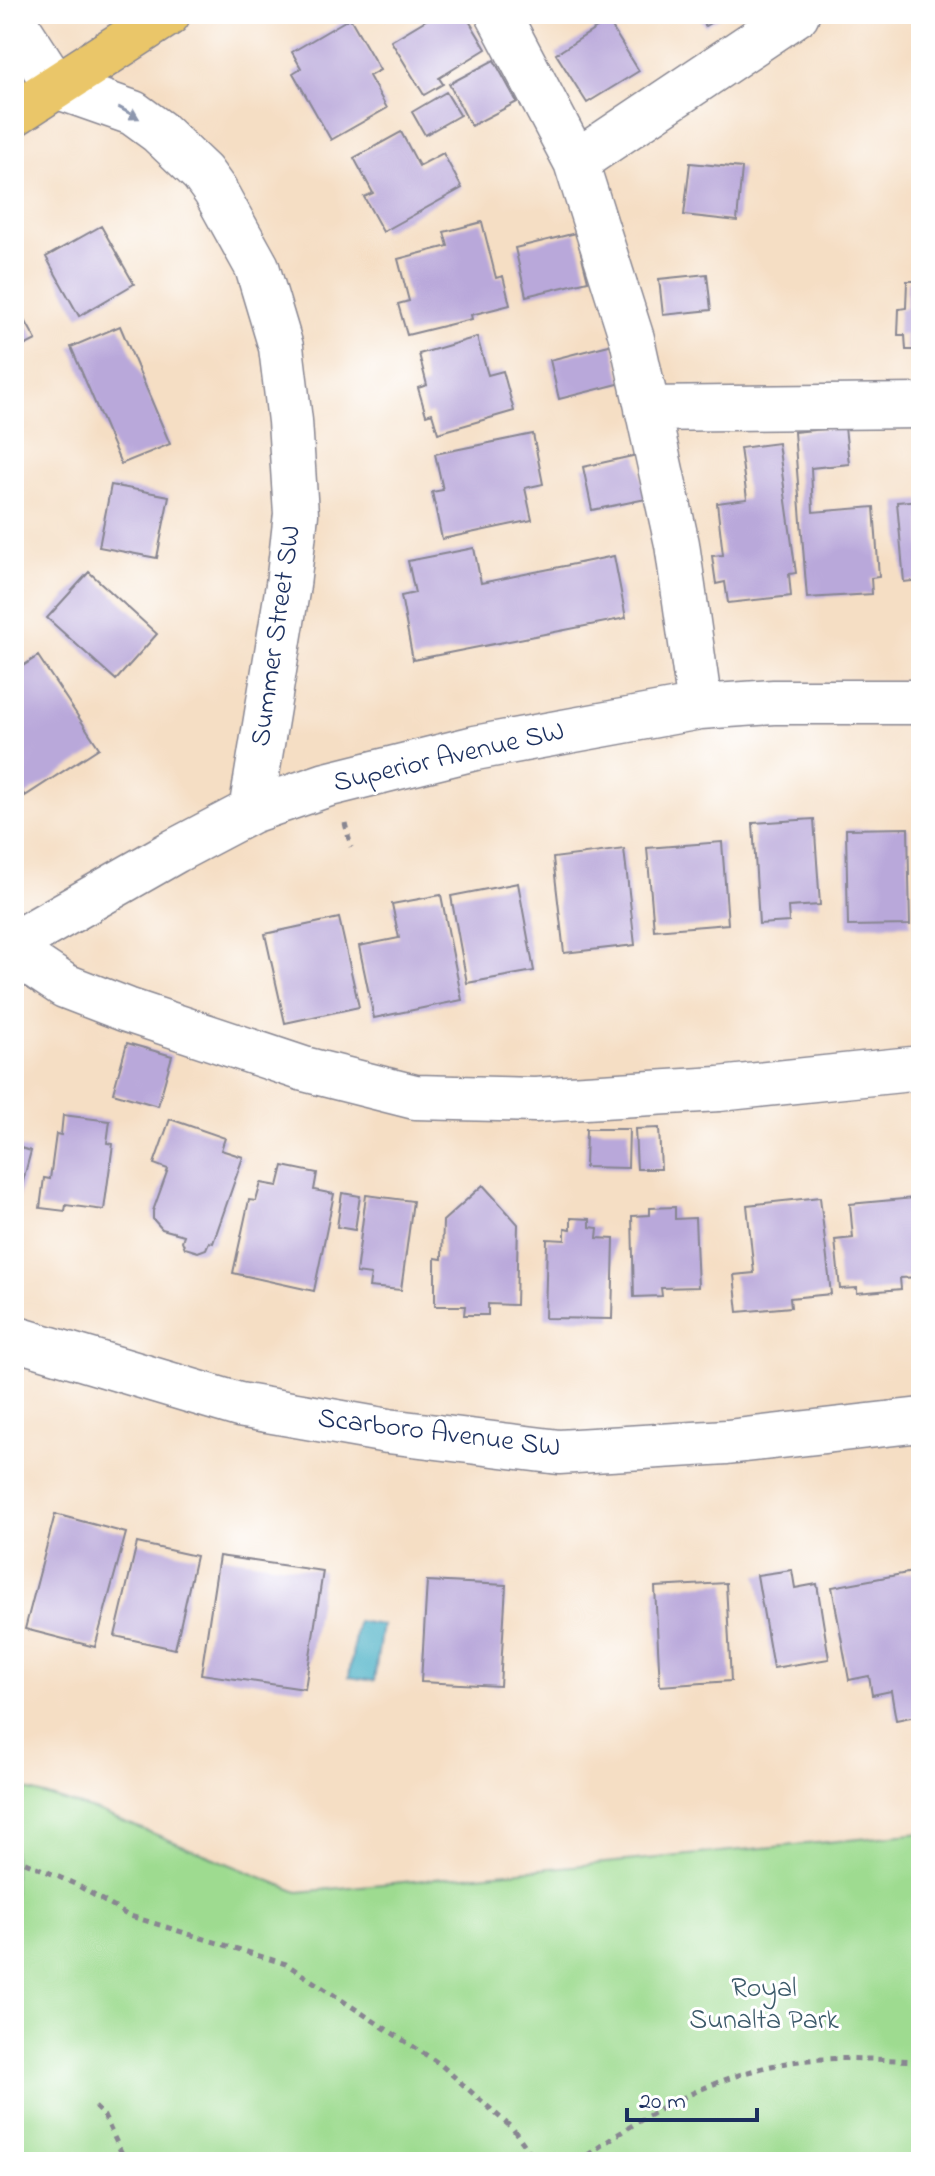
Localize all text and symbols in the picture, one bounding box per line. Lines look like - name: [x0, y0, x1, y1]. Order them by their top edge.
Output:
- one-way arrow: [118, 106, 141, 119]
- street label: Summer Street SW: [241, 523, 313, 749]
- street label: Superior Avenue SW: [329, 711, 569, 805]
- street label: Scarboro Avenue SW: [315, 1399, 563, 1469]
- park label: Royal Sunalta Park: [689, 1969, 840, 2042]
- scale bar: [627, 2072, 757, 2122]
- text: 20 m: [639, 2085, 686, 2120]

